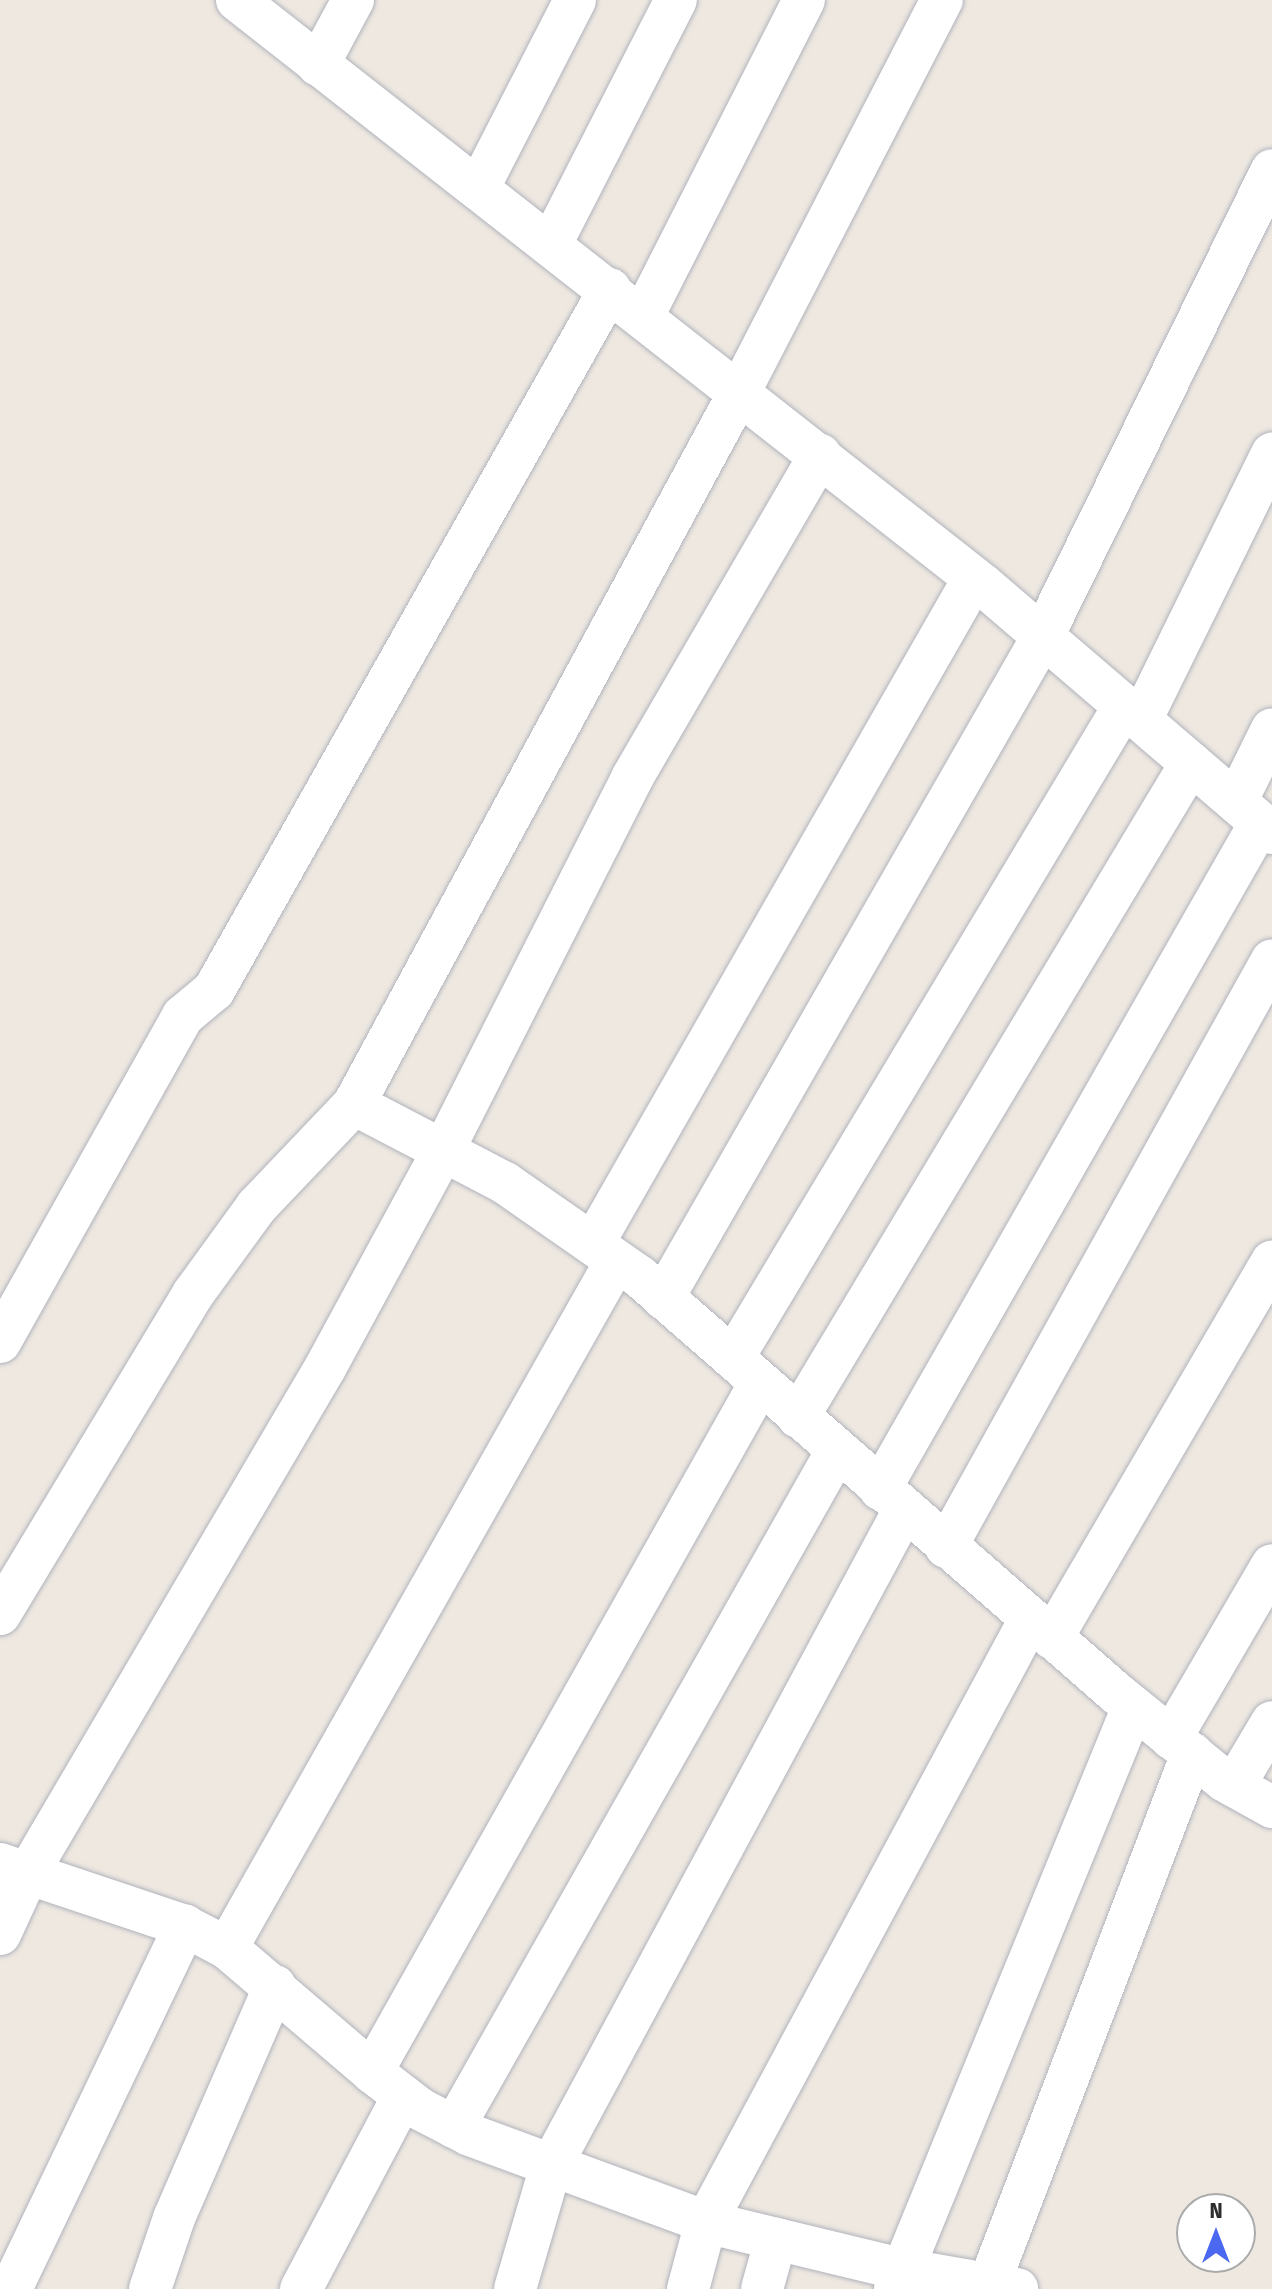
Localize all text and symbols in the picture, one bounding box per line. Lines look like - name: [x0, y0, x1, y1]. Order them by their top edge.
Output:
- north arrow: [1176, 2193, 1256, 2273]
- text: N: [1209, 2197, 1223, 2224]

